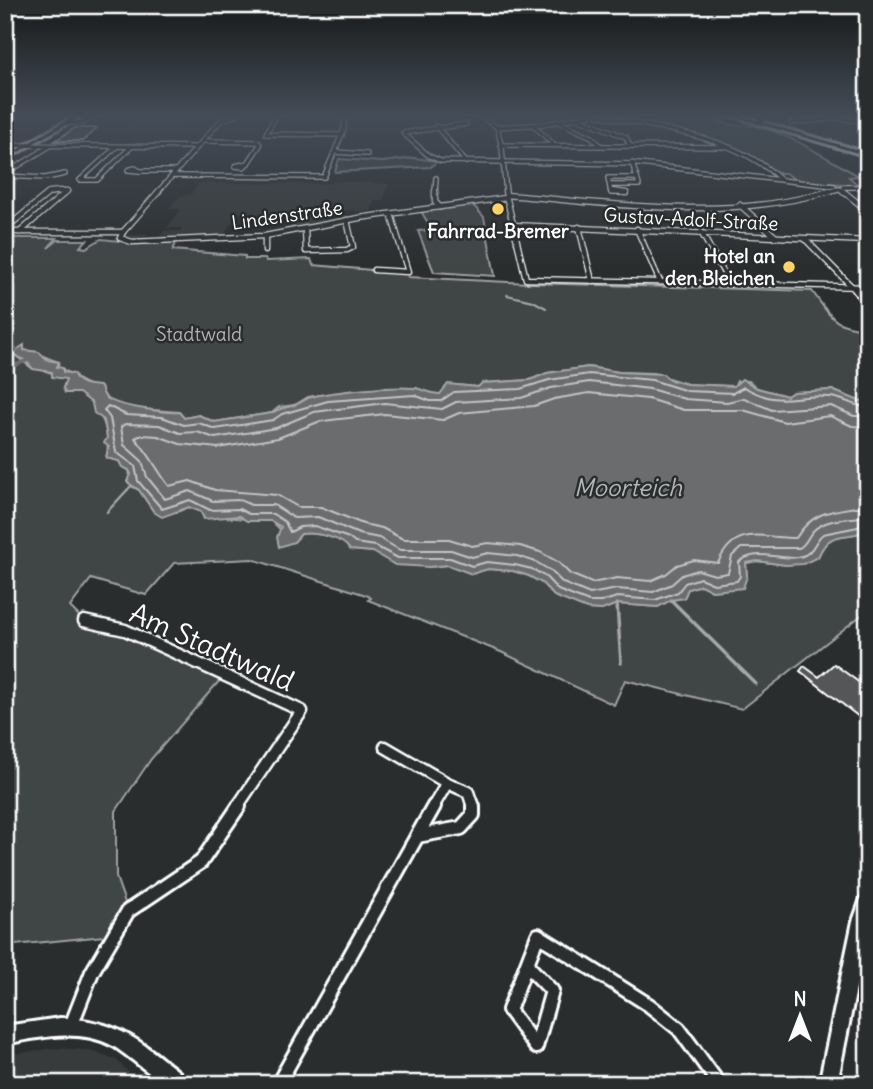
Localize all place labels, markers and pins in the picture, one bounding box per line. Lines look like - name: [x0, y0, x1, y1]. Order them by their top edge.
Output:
- marker: Fahrrad-Bremer: [490, 201, 506, 217]
- place label: Fahrrad-Bremer: [427, 219, 569, 243]
- place label: Hotel an den Bleichen: [665, 244, 775, 290]
- marker: Hotel an den Bleichen: [781, 259, 797, 275]

